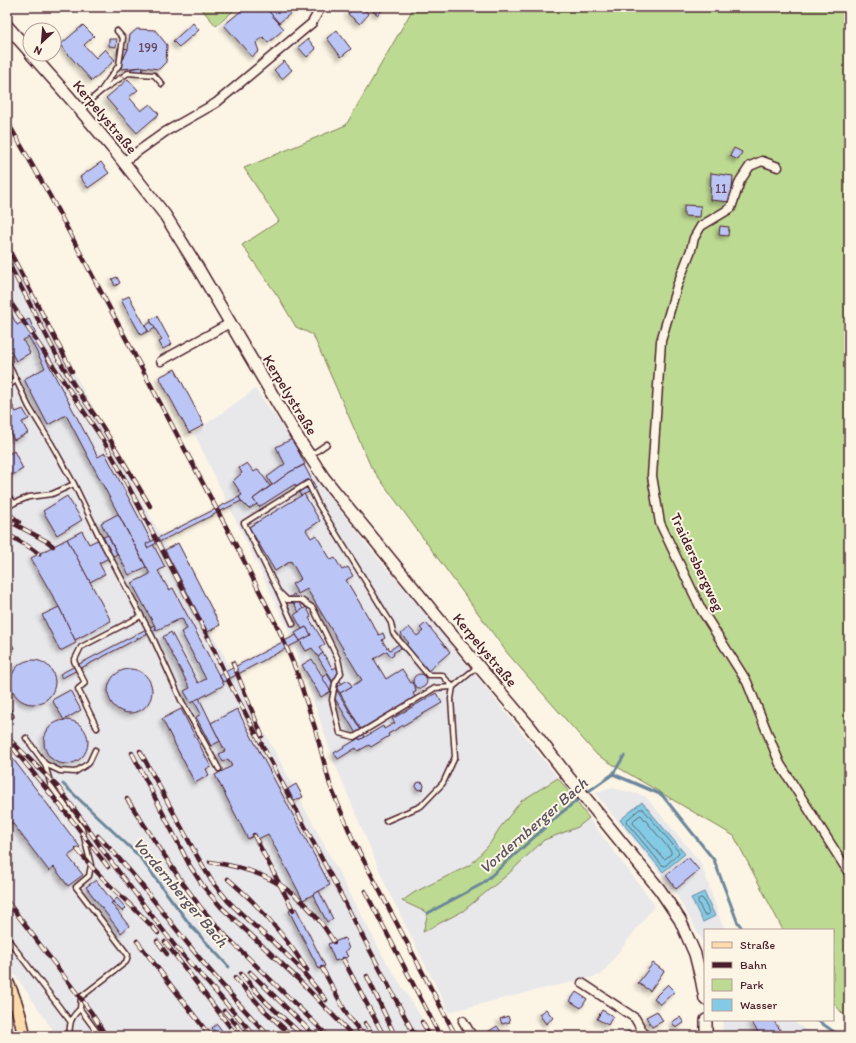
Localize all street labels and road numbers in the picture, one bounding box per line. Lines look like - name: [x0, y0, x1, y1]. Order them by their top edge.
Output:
- street label: Kerpelystraße: [69, 76, 141, 158]
- street label: Kerpelystraße: [259, 351, 321, 439]
- street label: Traidersbergweg: [666, 510, 728, 614]
- street label: Kerpelystraße: [449, 609, 521, 691]

